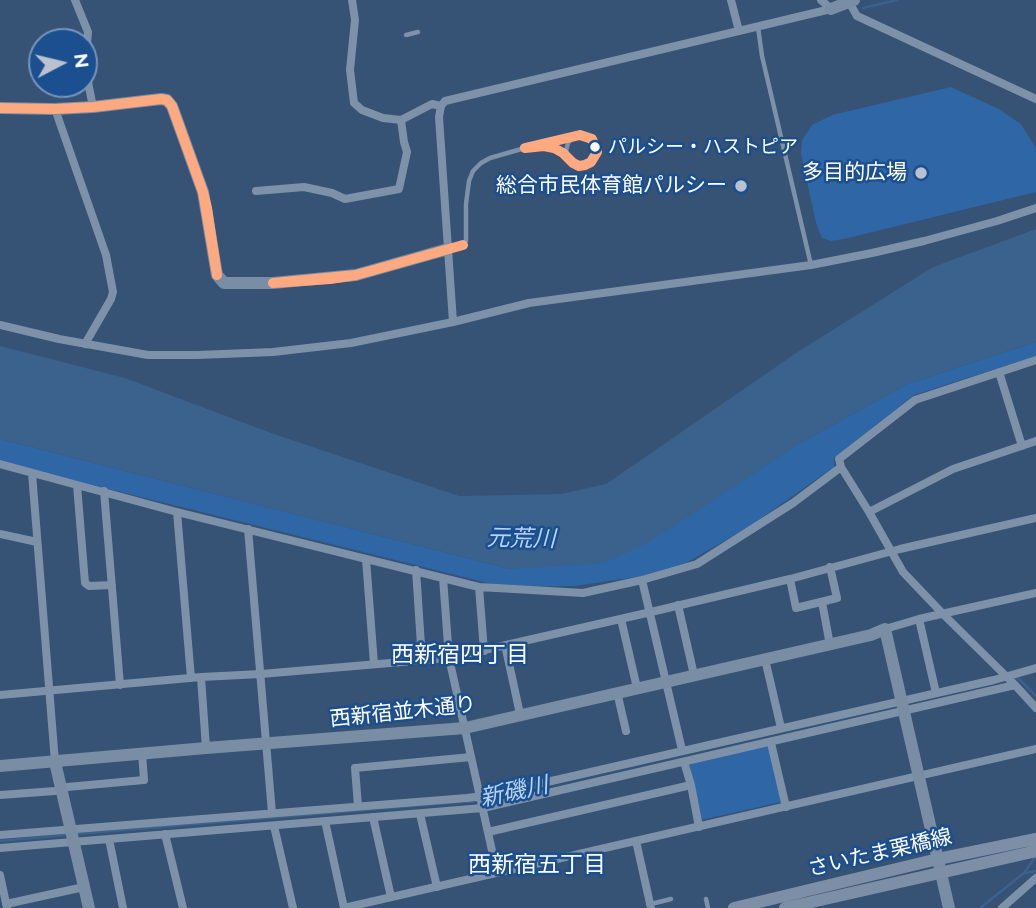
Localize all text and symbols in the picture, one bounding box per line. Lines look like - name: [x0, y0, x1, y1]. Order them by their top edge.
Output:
- north arrow: [28, 28, 98, 98]
- text: N: [70, 52, 94, 69]
- place label: パルシー・ハストピア: [608, 136, 798, 158]
- marker: パルシー・ハストピア: [588, 140, 602, 154]
- place label: 多目的広場: [802, 160, 907, 186]
- marker: 多目的広場: [913, 165, 929, 181]
- place label: 総合市民体育館パルシー: [496, 173, 727, 199]
- marker: 総合市民体育館パルシー: [733, 178, 749, 194]
- water label: 元荒川: [486, 525, 556, 553]
- district label: 西新宿四丁目: [391, 641, 529, 669]
- street label: 西新宿並木通り: [329, 692, 477, 732]
- water label: 新磯川: [477, 771, 551, 813]
- street label: さいたま栗橋線: [806, 824, 954, 882]
- district label: 西新宿五丁目: [468, 851, 606, 879]

